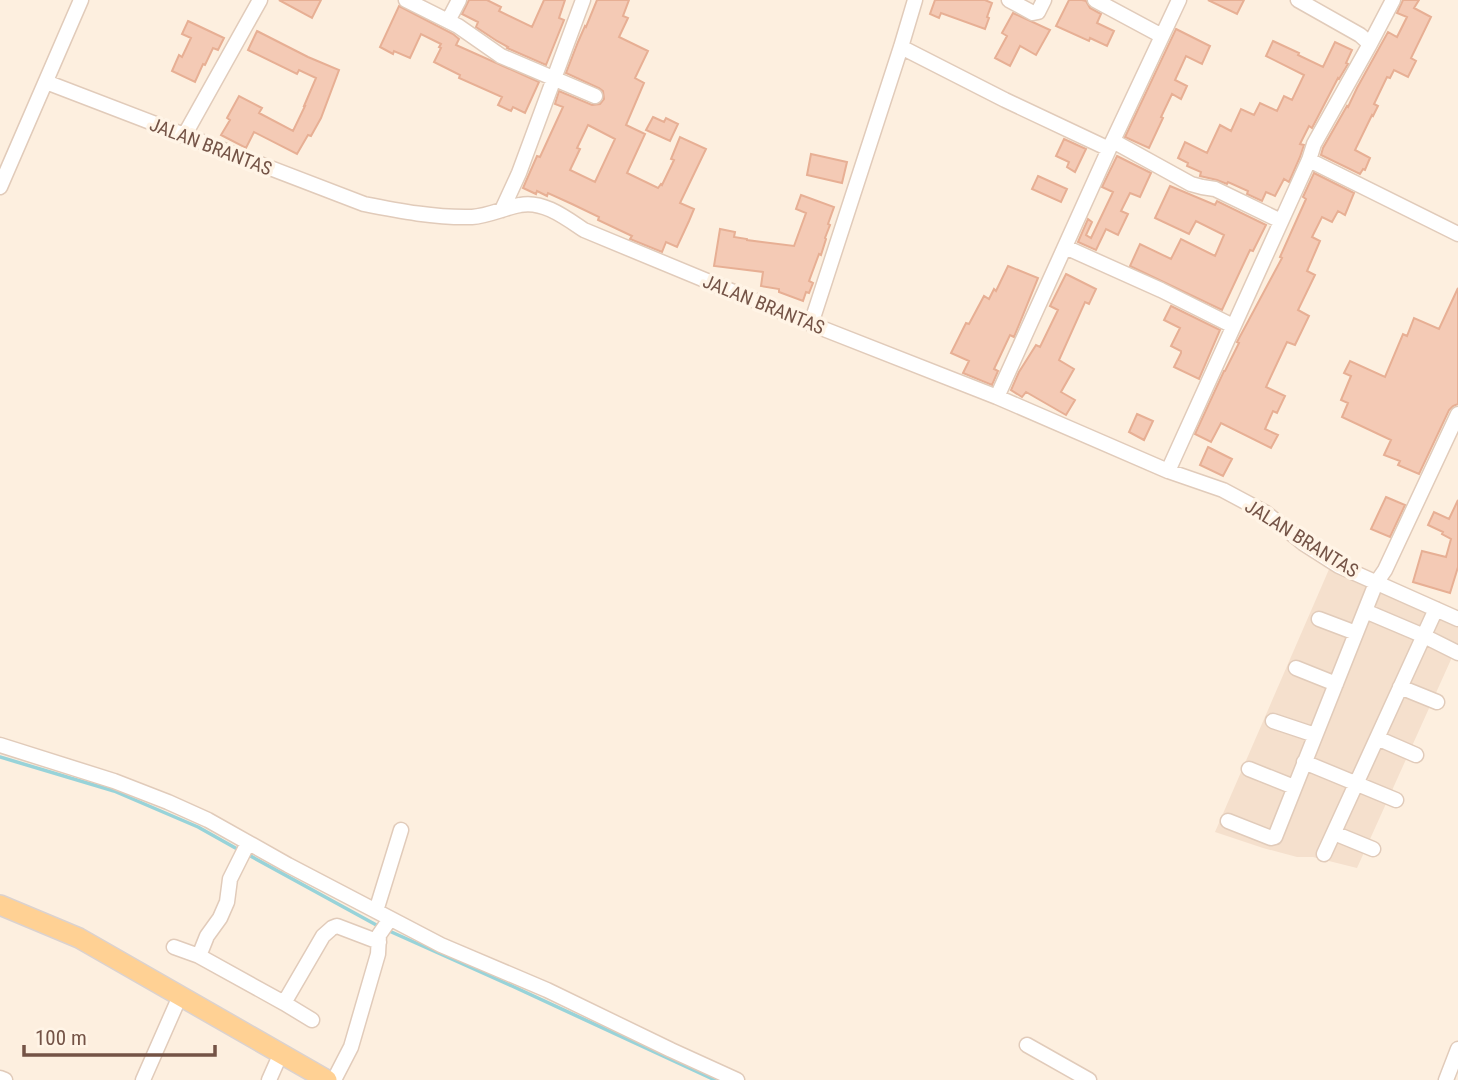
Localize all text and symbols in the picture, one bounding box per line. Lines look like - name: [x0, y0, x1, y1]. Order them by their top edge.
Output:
- street label: JALAN BRANTAS: [146, 113, 275, 180]
- street label: JALAN BRANTAS: [700, 270, 828, 339]
- street label: JALAN BRANTAS: [1241, 494, 1363, 582]
- scale bar: [24, 1014, 215, 1058]
- text: 100 m: [35, 1026, 87, 1050]

